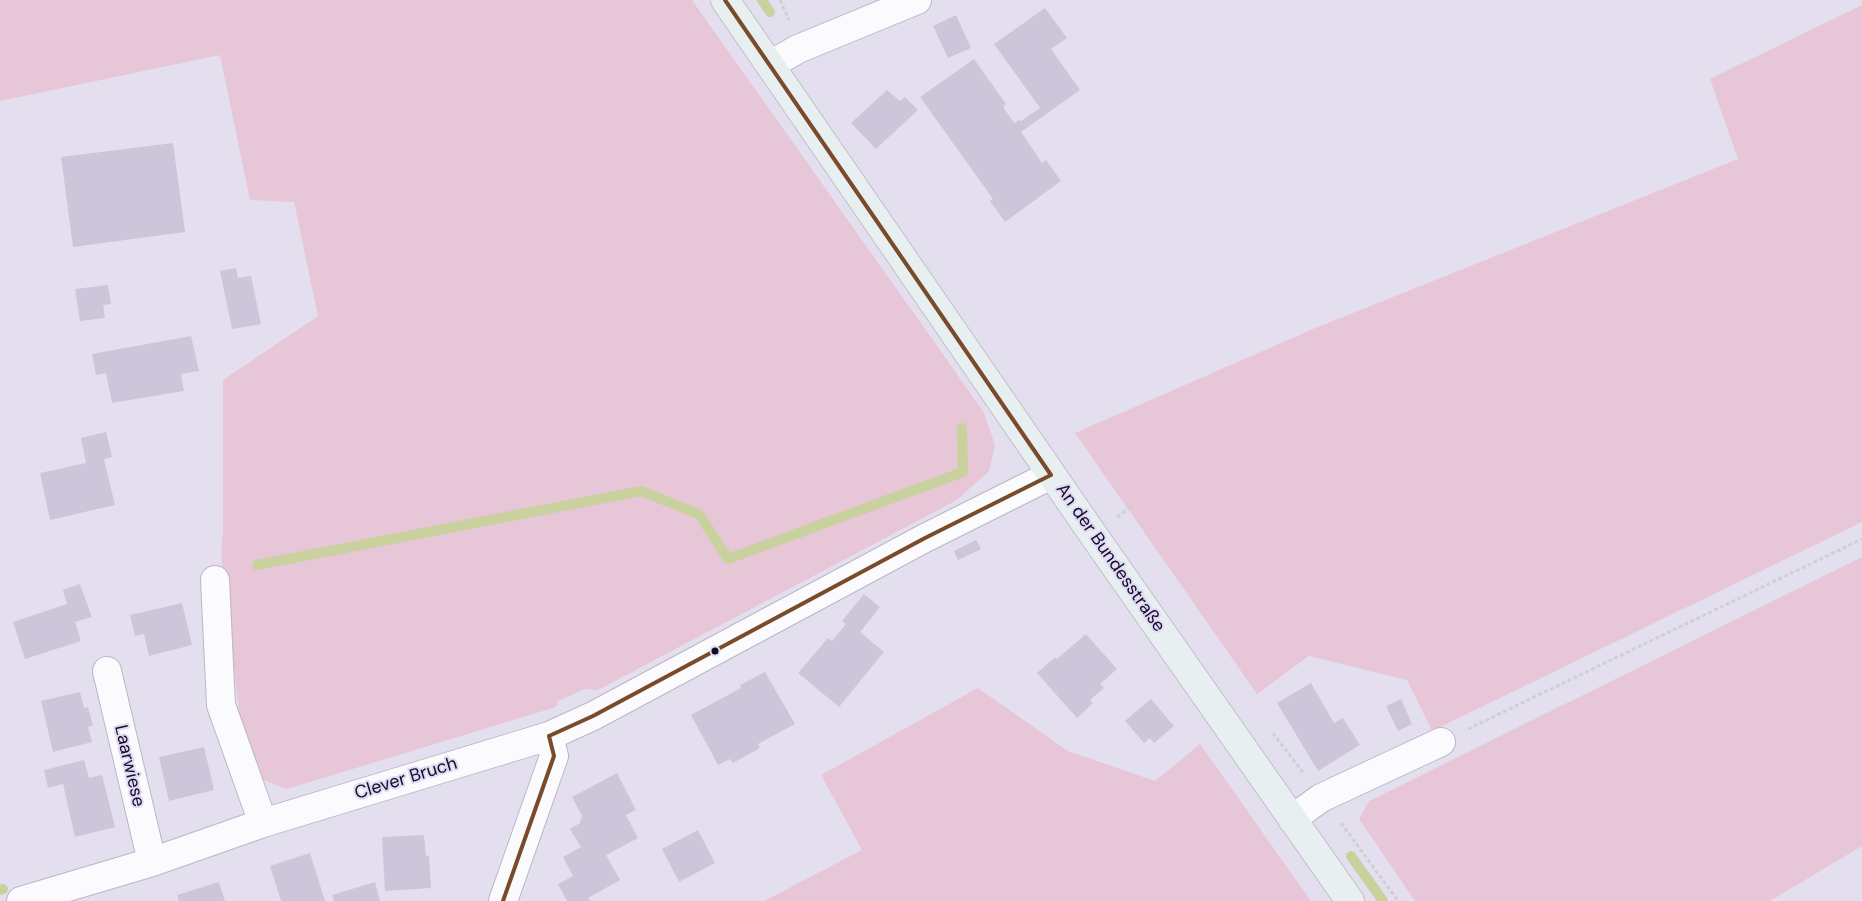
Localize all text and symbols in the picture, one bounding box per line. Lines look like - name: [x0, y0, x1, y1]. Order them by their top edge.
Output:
- street label: An der Bundesstraße: [1051, 480, 1169, 636]
- unlabelled marker: [710, 646, 720, 656]
- street label: Laarwiese: [109, 723, 149, 809]
- street label: Clever Bruch: [352, 753, 460, 805]

